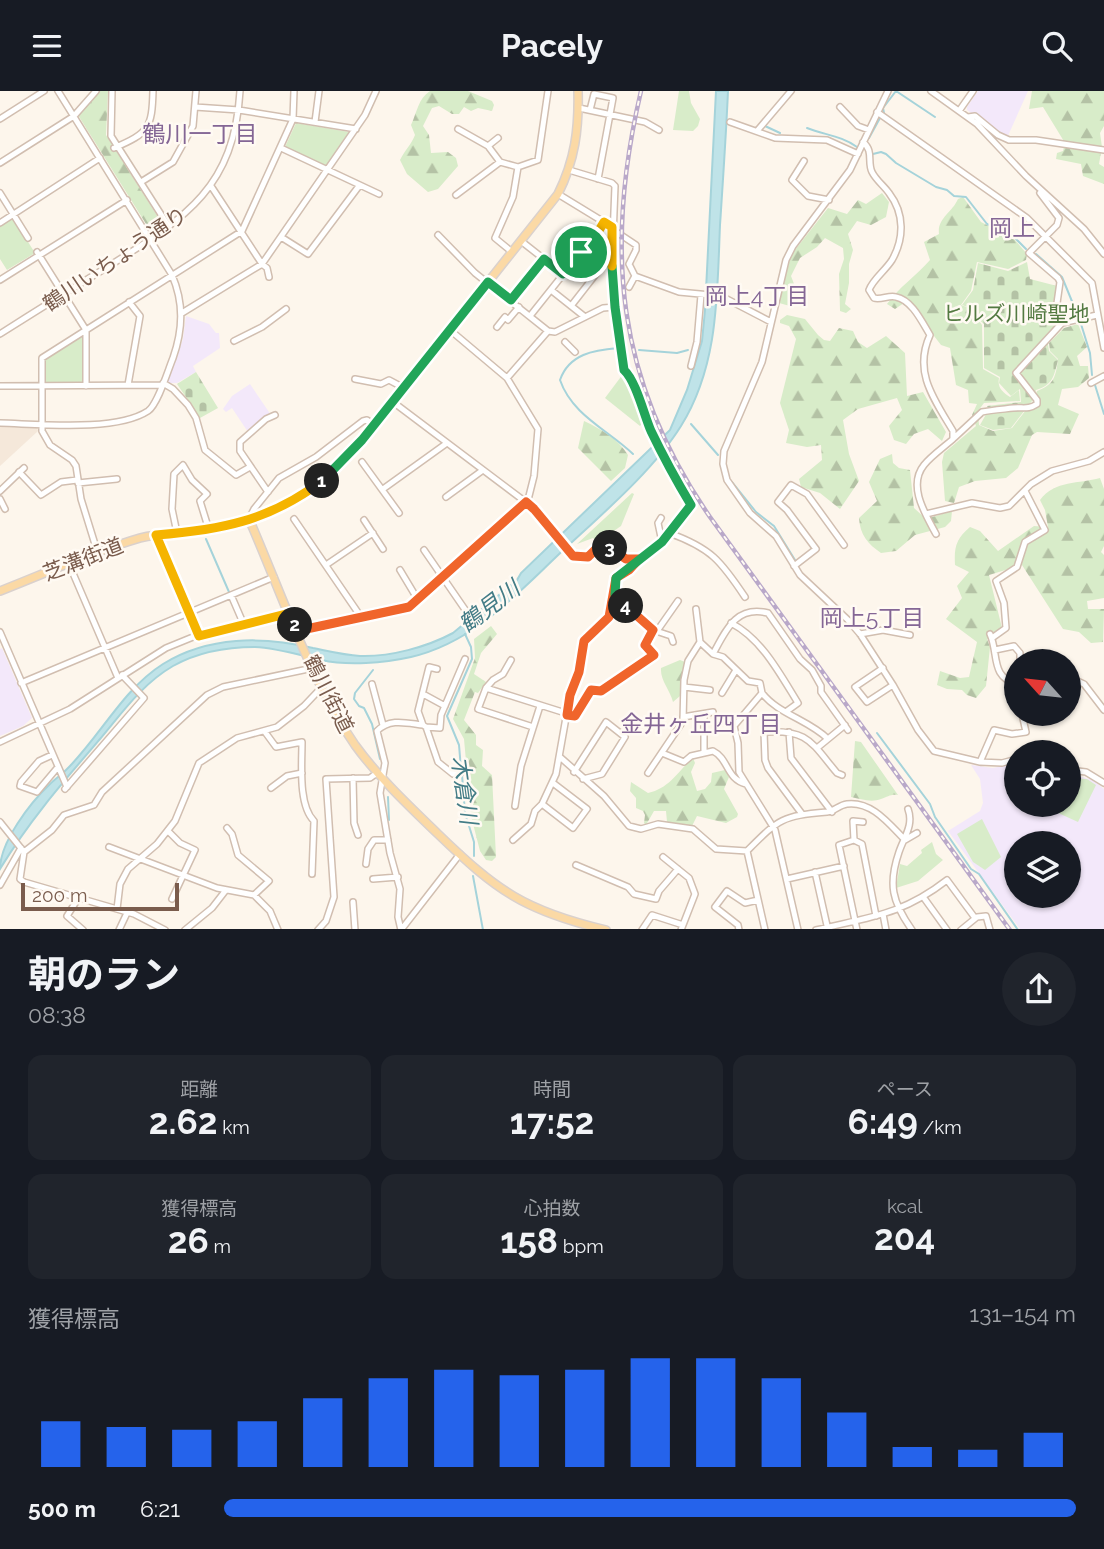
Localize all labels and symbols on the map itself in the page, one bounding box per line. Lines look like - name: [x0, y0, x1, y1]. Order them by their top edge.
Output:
- district label: 鶴川一丁目: [143, 120, 258, 147]
- street label: 鶴川いちょう通り: [38, 202, 192, 316]
- district label: 岡上: [989, 214, 1035, 241]
- pin: [551, 222, 611, 282]
- district label: 岡上4丁目: [705, 282, 809, 309]
- park label: ヒルズ川崎聖地: [943, 301, 1090, 326]
- pin: 1: [304, 463, 340, 499]
- pin: 3: [592, 531, 628, 566]
- street label: 芝溝街道: [39, 532, 127, 586]
- water label: 鶴見川: [453, 573, 527, 638]
- pin: 4: [608, 589, 644, 623]
- district label: 岡上5丁目: [820, 604, 924, 631]
- pin: 2: [278, 607, 312, 643]
- north arrow: [1004, 649, 1082, 726]
- street label: 鶴川街道: [299, 651, 359, 737]
- district label: 金井ヶ丘四丁目: [621, 710, 782, 737]
- water label: 木倉川: [447, 754, 484, 829]
- scale bar: [21, 881, 178, 912]

